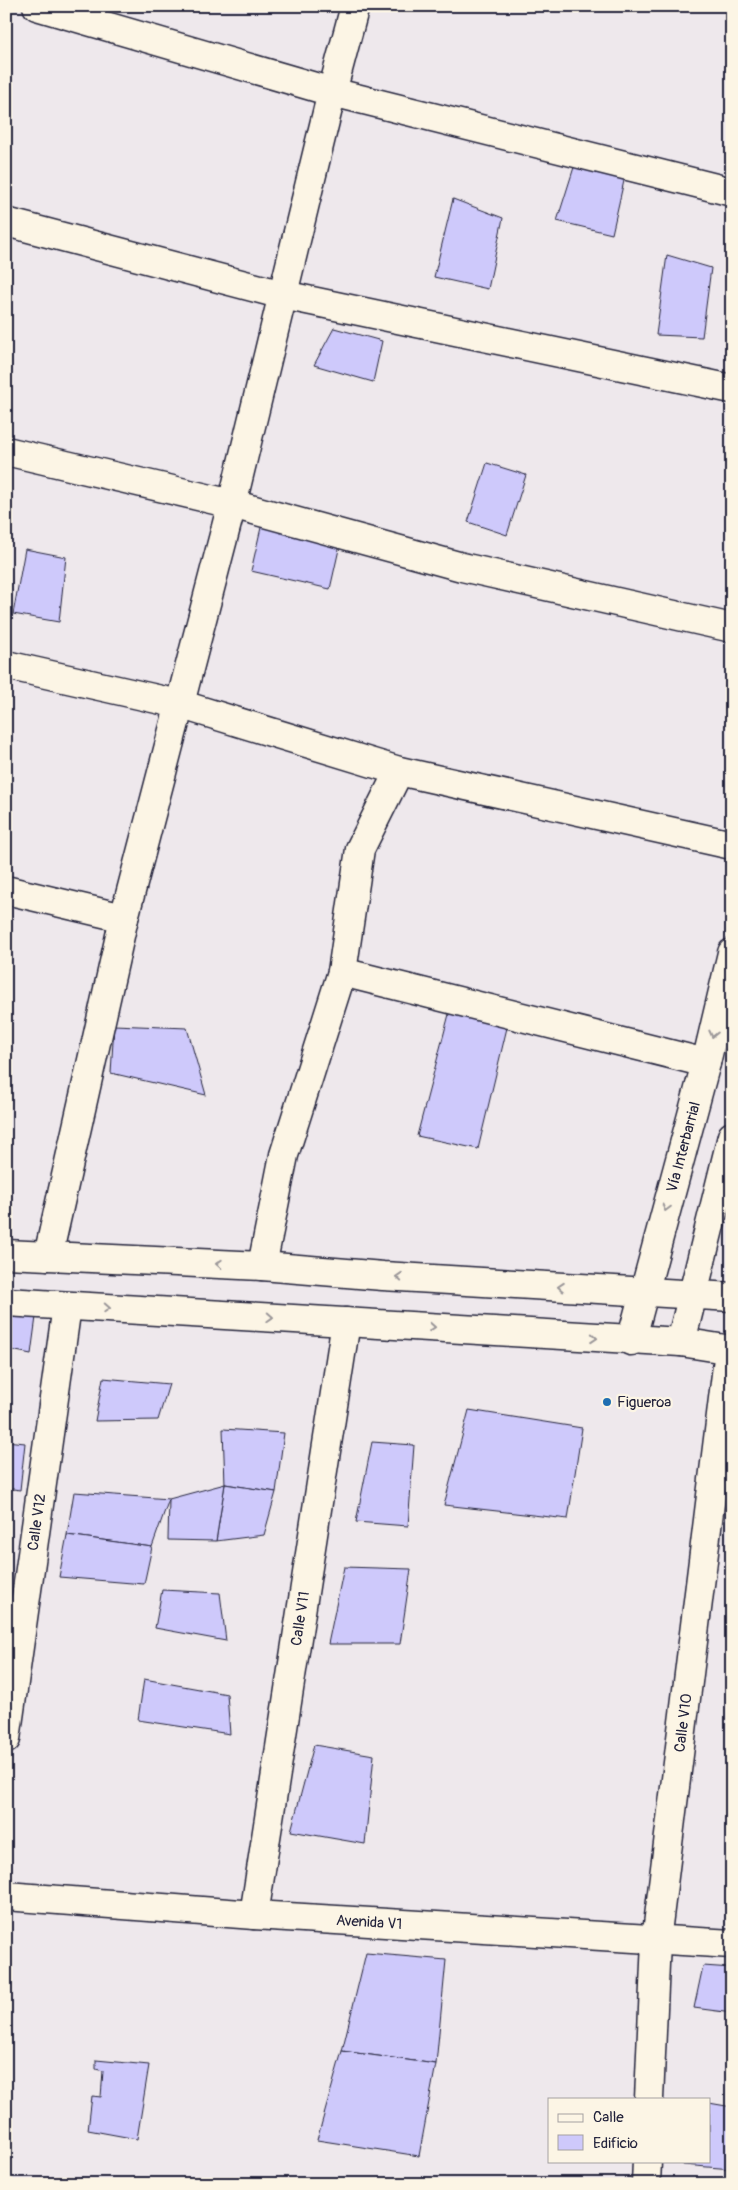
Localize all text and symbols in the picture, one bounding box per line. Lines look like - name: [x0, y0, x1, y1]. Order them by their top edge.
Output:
- one-way arrow: [708, 1030, 719, 1039]
- street label: Vía Interbarrial: [662, 1099, 705, 1194]
- one-way arrow: [661, 1204, 671, 1212]
- one-way arrow: [215, 1259, 222, 1269]
- one-way arrow: [394, 1271, 402, 1282]
- one-way arrow: [557, 1282, 565, 1293]
- one-way arrow: [104, 1303, 112, 1314]
- one-way arrow: [266, 1312, 274, 1323]
- one-way arrow: [428, 1322, 436, 1333]
- one-way arrow: [590, 1333, 598, 1344]
- place label: Figueroa: [617, 1393, 671, 1412]
- marker: Figueroa: [601, 1396, 613, 1408]
- street label: Calle V12: [23, 1492, 50, 1552]
- street label: Calle V11: [286, 1590, 314, 1647]
- street label: Calle V10: [670, 1692, 696, 1753]
- street label: Avenida V1: [335, 1910, 403, 1933]
- legend: [548, 2098, 710, 2162]
- text: Calle: [593, 2108, 624, 2127]
- text: Edificio: [593, 2134, 638, 2153]

